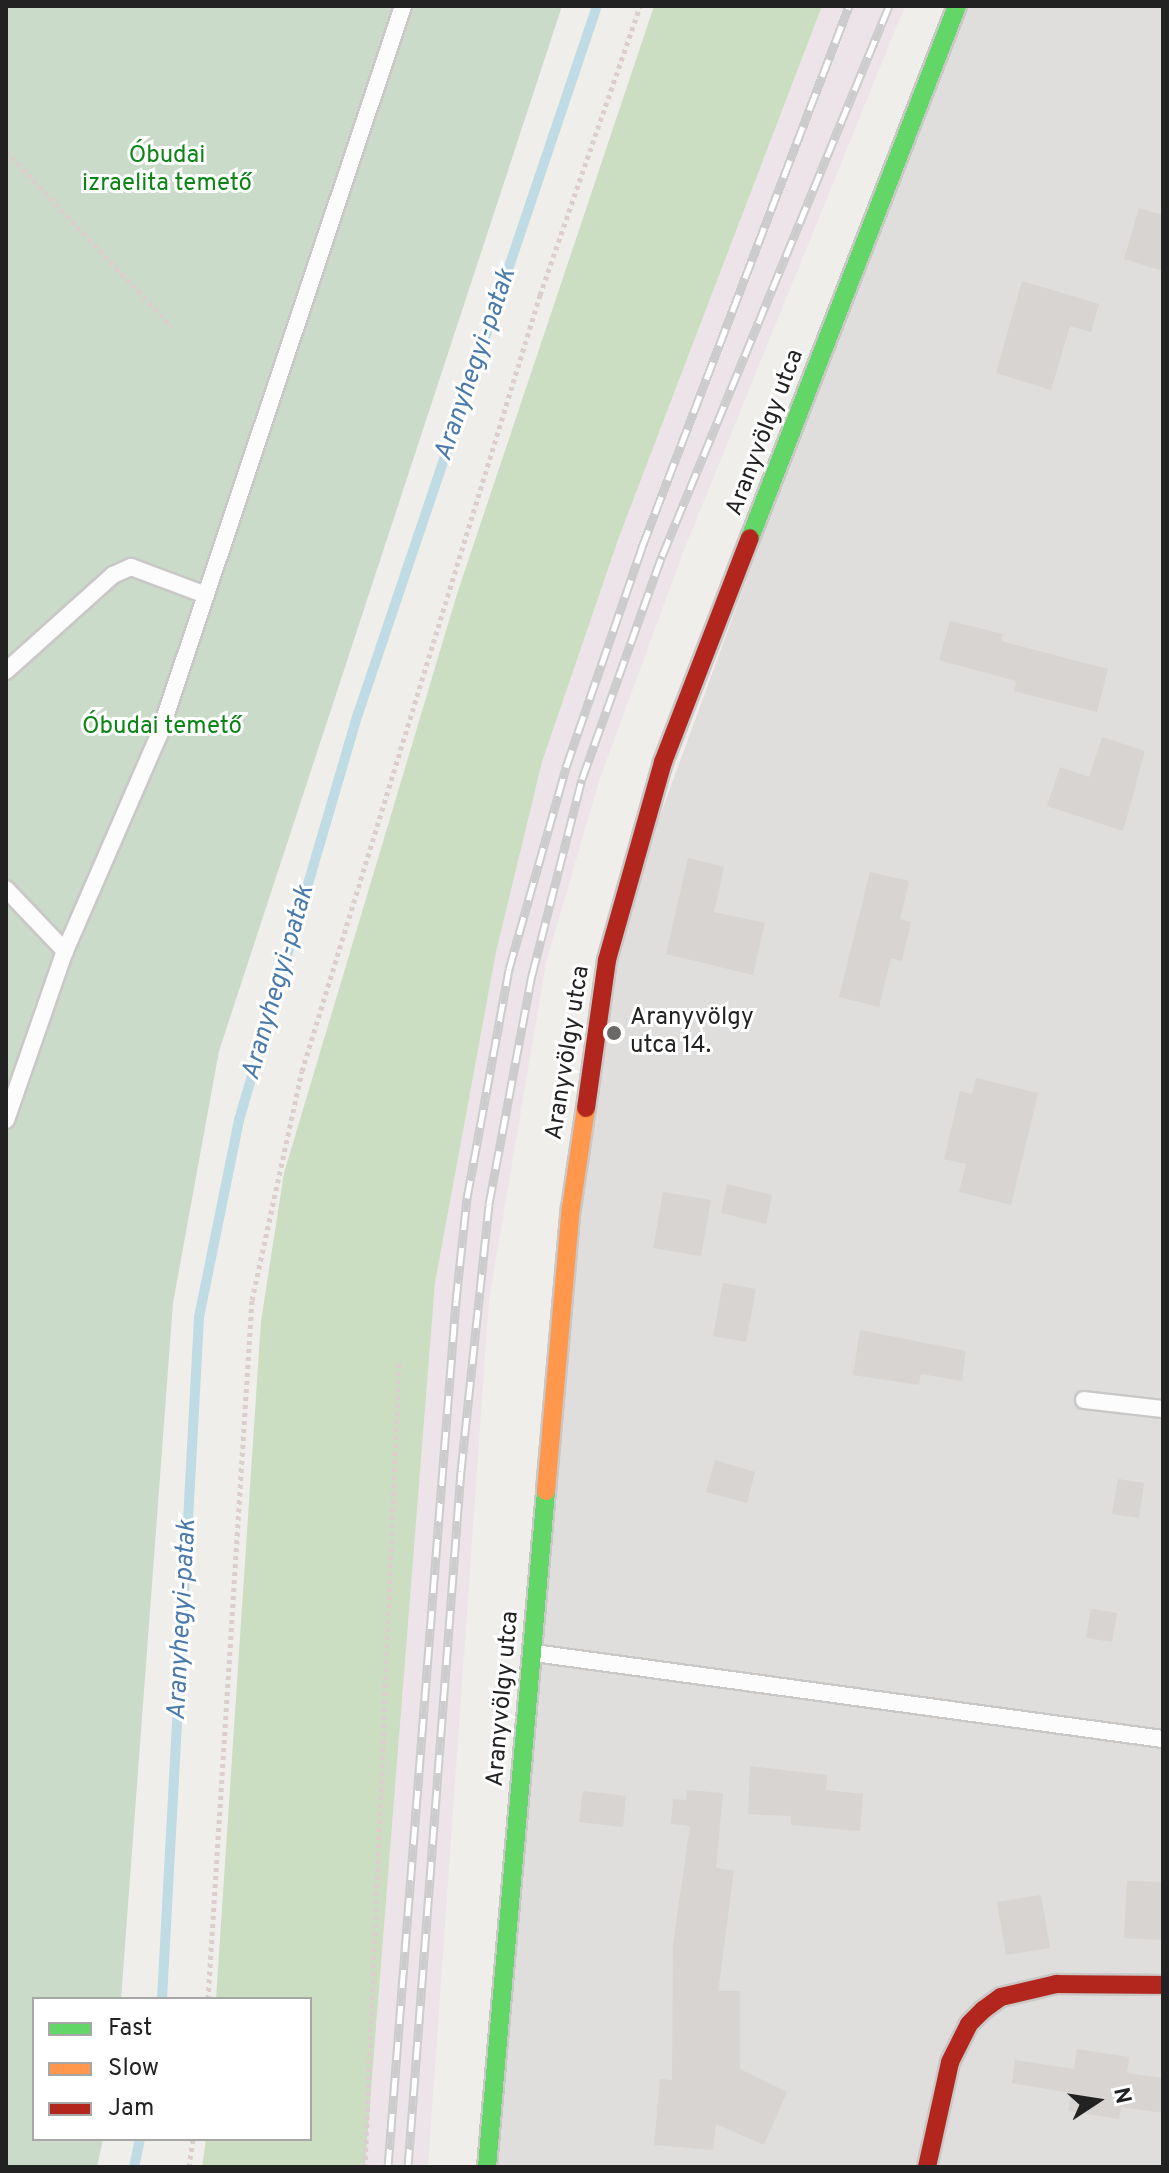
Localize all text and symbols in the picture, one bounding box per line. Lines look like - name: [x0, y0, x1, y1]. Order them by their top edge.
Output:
- park label: Óbudai izraelita temető: [82, 143, 252, 199]
- water label: Aranyhegyi-patak: [429, 265, 523, 465]
- street label: Aranyvölgy utca: [721, 346, 811, 520]
- park label: Óbudai temető: [82, 714, 242, 742]
- water label: Aranyhegyi-patak: [236, 882, 322, 1084]
- street label: Aranyvölgy utca: [541, 964, 597, 1142]
- place label: Aranyvölgy utca 14.: [630, 1005, 754, 1061]
- marker: Aranyvölgy utca 14.: [605, 1024, 623, 1042]
- water label: Aranyhegyi-patak: [162, 1519, 204, 1721]
- street label: Aranyvölgy utca: [482, 1610, 526, 1788]
- legend: [32, 1997, 312, 2141]
- text: Fast: [108, 2014, 152, 2044]
- text: Slow: [108, 2054, 159, 2084]
- north arrow: [1057, 2061, 1137, 2141]
- text: N: [1106, 2085, 1136, 2106]
- text: Jam: [108, 2094, 154, 2124]

